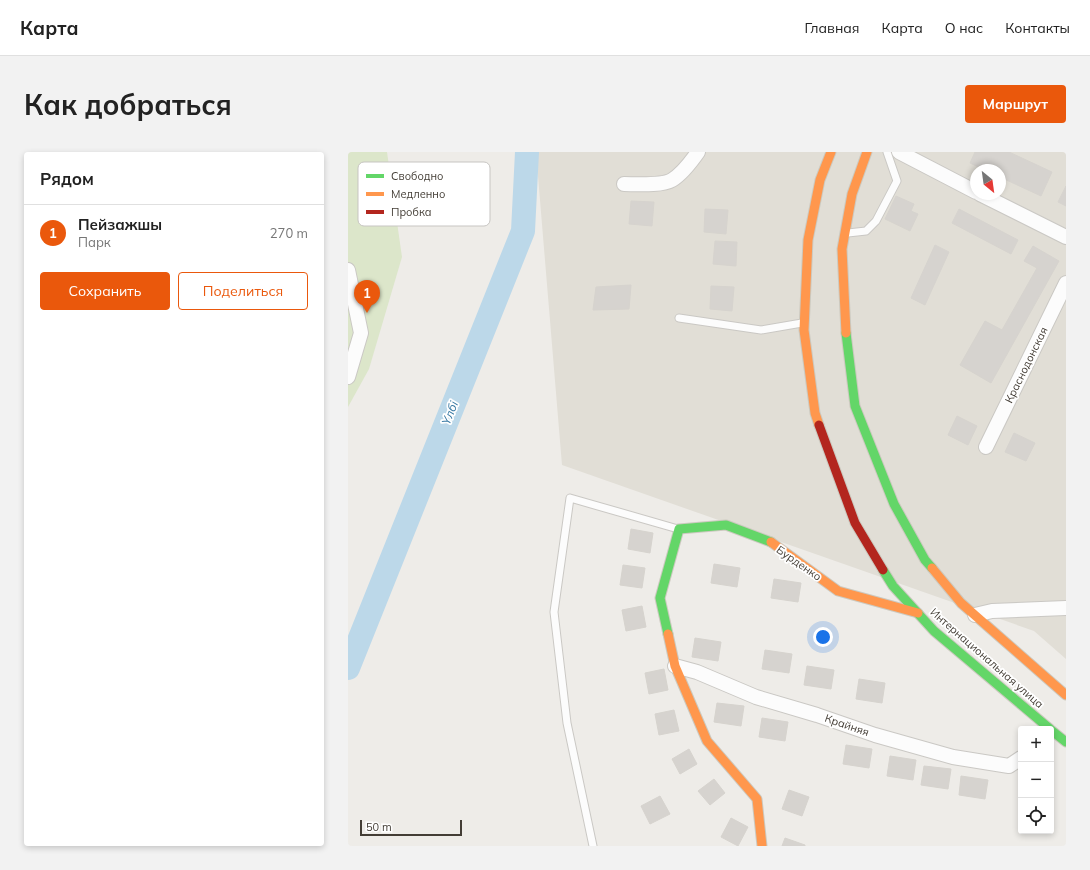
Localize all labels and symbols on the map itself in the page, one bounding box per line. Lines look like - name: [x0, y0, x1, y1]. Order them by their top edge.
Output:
- legend: [358, 162, 490, 226]
- north arrow: [970, 164, 1006, 200]
- text: Свободно: [391, 169, 444, 183]
- text: Медленно: [391, 187, 445, 201]
- text: Пробка: [391, 205, 432, 219]
- pin: 1: [354, 280, 380, 313]
- street label: Краснодонская: [1002, 325, 1050, 405]
- water label: Үлбі: [438, 399, 461, 427]
- street label: Бурденко: [774, 542, 824, 584]
- street label: Интернациональная улица: [927, 605, 1047, 711]
- your location: [813, 627, 833, 647]
- street label: Крайняя: [823, 711, 871, 739]
- scale bar: [360, 818, 462, 837]

